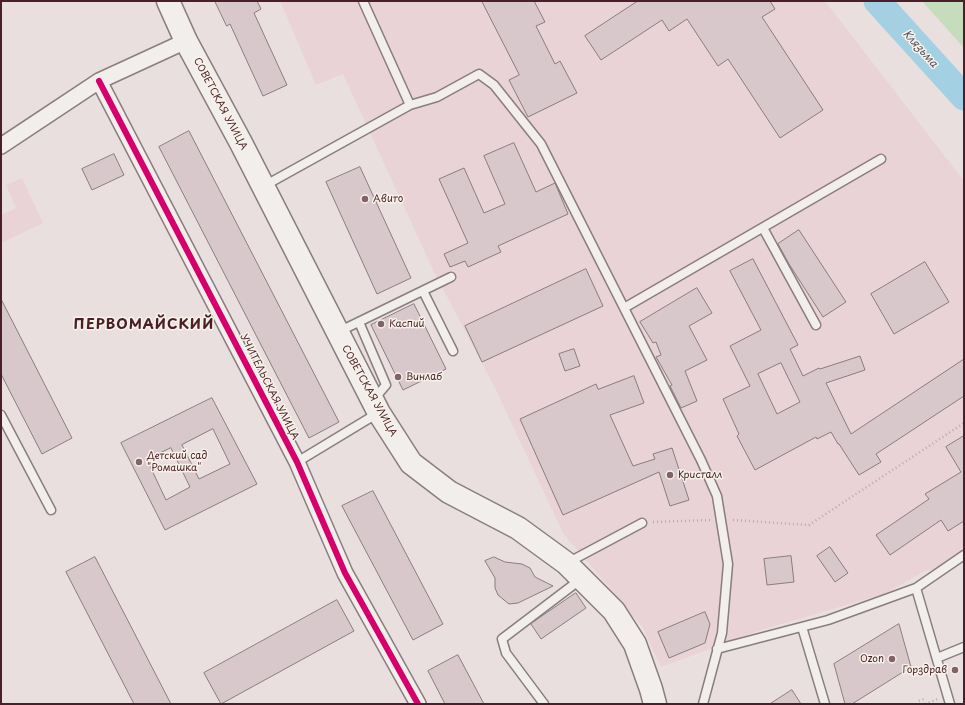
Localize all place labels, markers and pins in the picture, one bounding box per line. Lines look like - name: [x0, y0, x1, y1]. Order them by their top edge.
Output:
- place label: Авито: [373, 193, 403, 205]
- marker: Авито: [360, 194, 370, 204]
- place label: Каспий: [389, 318, 424, 330]
- marker: Каспий: [376, 319, 386, 329]
- place label: Винлаб: [406, 371, 442, 383]
- marker: Винлаб: [393, 372, 403, 382]
- place label: Детский сад "Ромашка": [147, 450, 207, 474]
- marker: Детский сад "Ромашка": [134, 457, 144, 467]
- place label: Кристалл: [678, 469, 722, 481]
- marker: Кристалл: [665, 470, 675, 480]
- place label: Ozon: [860, 653, 884, 665]
- marker: Ozon: [887, 654, 897, 664]
- place label: Горздрав: [903, 664, 947, 676]
- marker: Горздрав: [950, 665, 960, 675]

